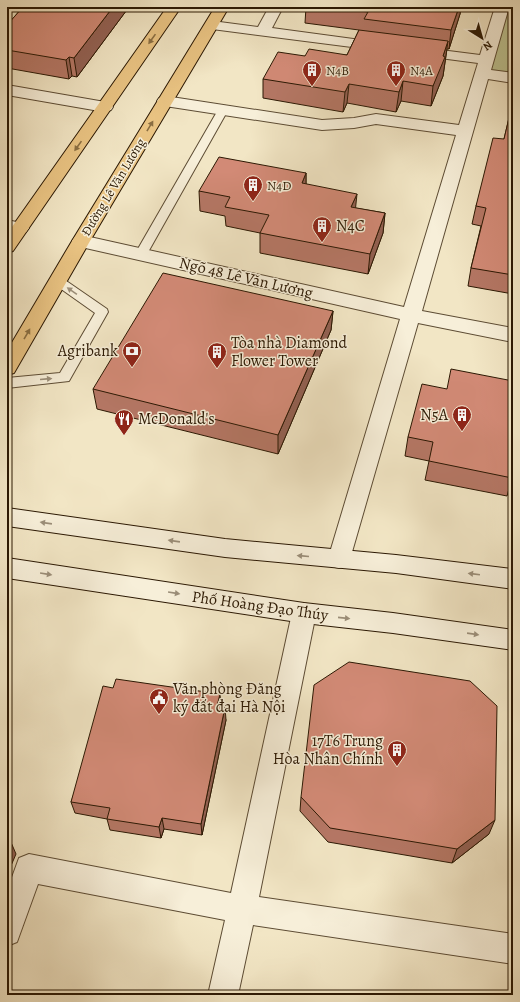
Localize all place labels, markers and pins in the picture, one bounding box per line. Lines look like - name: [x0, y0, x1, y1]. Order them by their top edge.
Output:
- building icon: N4B: [301, 59, 323, 87]
- building icon: N4A: [385, 59, 407, 87]
- place label: N4B: [326, 62, 349, 79]
- place label: N4A: [410, 62, 433, 79]
- building icon: N4D: [242, 174, 264, 202]
- place label: N4D: [267, 177, 291, 194]
- building icon: N4C: [311, 215, 333, 243]
- place label: N4C: [336, 215, 365, 237]
- place label: Tòa nhà Diamond Flower Tower: [231, 332, 348, 372]
- place label: Agribank: [57, 340, 118, 362]
- bank icon: Agribank: [121, 340, 143, 368]
- building icon: Tòa nhà Diamond Flower Tower: [206, 341, 228, 369]
- place label: N5A: [420, 404, 449, 426]
- building icon: N5A: [451, 404, 473, 432]
- restaurant icon: McDonald's: [113, 408, 135, 436]
- place label: McDonald's: [138, 408, 215, 430]
- place label: Văn phòng Đăng ký đất đai Hà Nội: [172, 678, 286, 718]
- public building icon: Văn phòng Đăng ký đất đai Hà Nội: [148, 687, 170, 715]
- place label: 17T6 Trung Hòa Nhân Chính: [273, 730, 383, 770]
- building icon: 17T6 Trung Hòa Nhân Chính: [386, 739, 408, 767]

